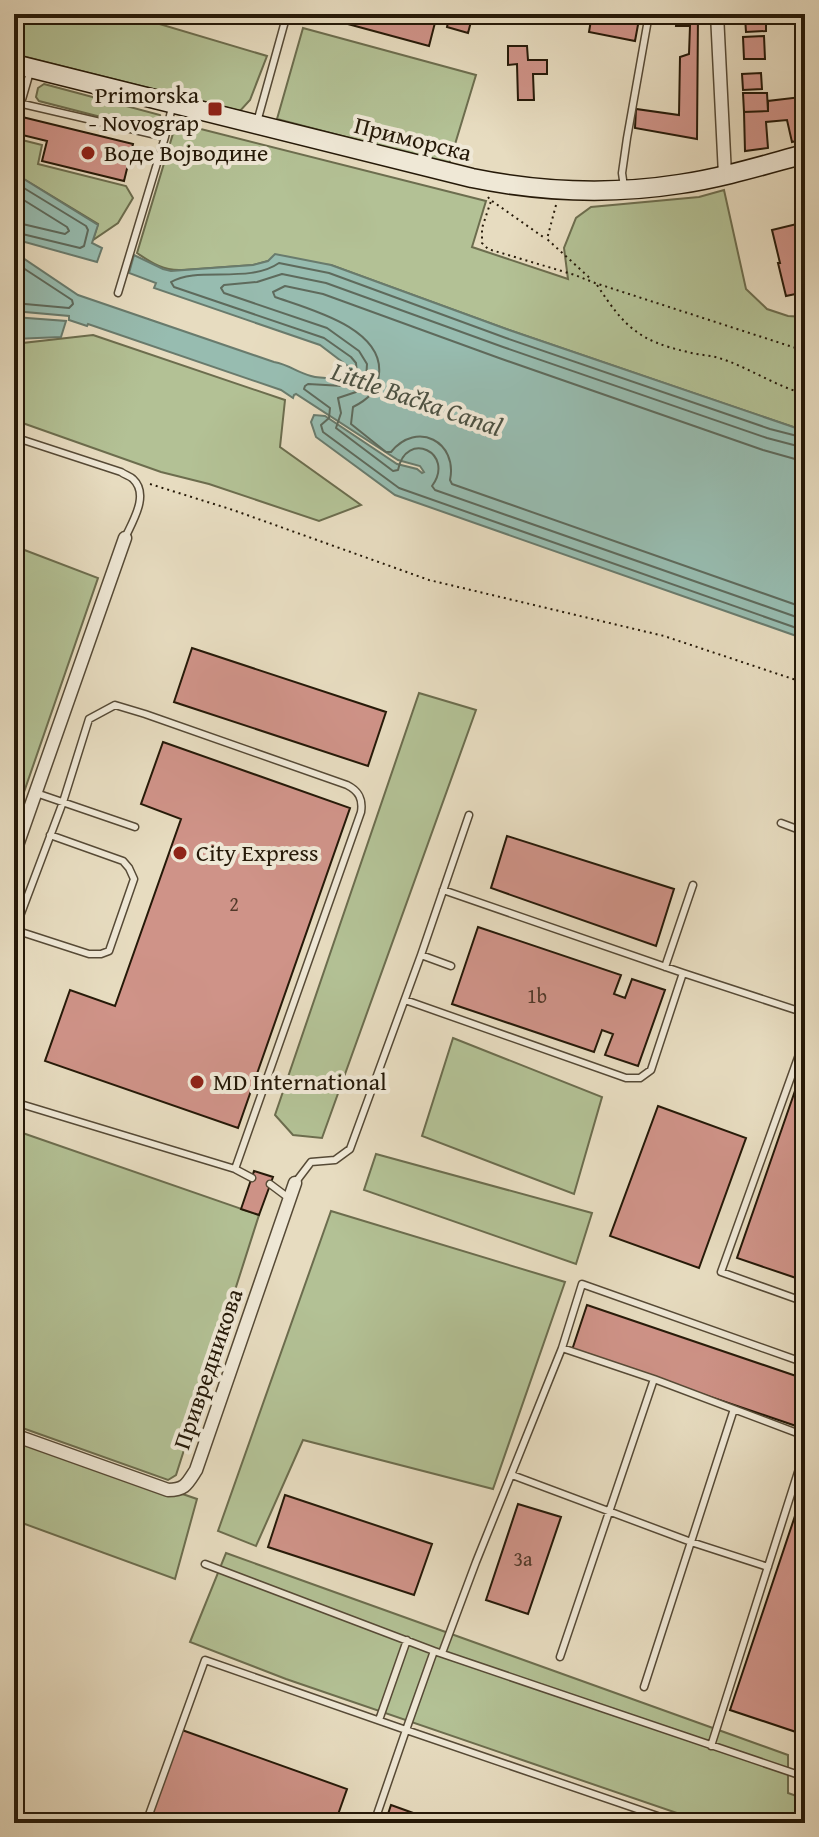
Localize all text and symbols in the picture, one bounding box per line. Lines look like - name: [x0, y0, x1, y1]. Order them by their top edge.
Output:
- place label: Primorska - Novograp: [88, 77, 200, 140]
- marker: Primorska - Novograp: [206, 100, 224, 118]
- street label: Приморска: [351, 107, 476, 170]
- place label: Воде Војводине: [104, 135, 268, 170]
- marker: Воде Војводине: [79, 144, 97, 162]
- water label: Little Bačka Canal: [326, 351, 508, 446]
- place label: City Express: [196, 835, 319, 870]
- marker: City Express: [171, 844, 189, 862]
- house number: 2: [229, 889, 239, 918]
- house number: 1b: [527, 981, 547, 1010]
- place label: MD International: [213, 1064, 387, 1099]
- marker: MD International: [188, 1073, 206, 1091]
- street label: Привредникова: [164, 1283, 252, 1454]
- house number: 3a: [513, 1544, 533, 1573]

